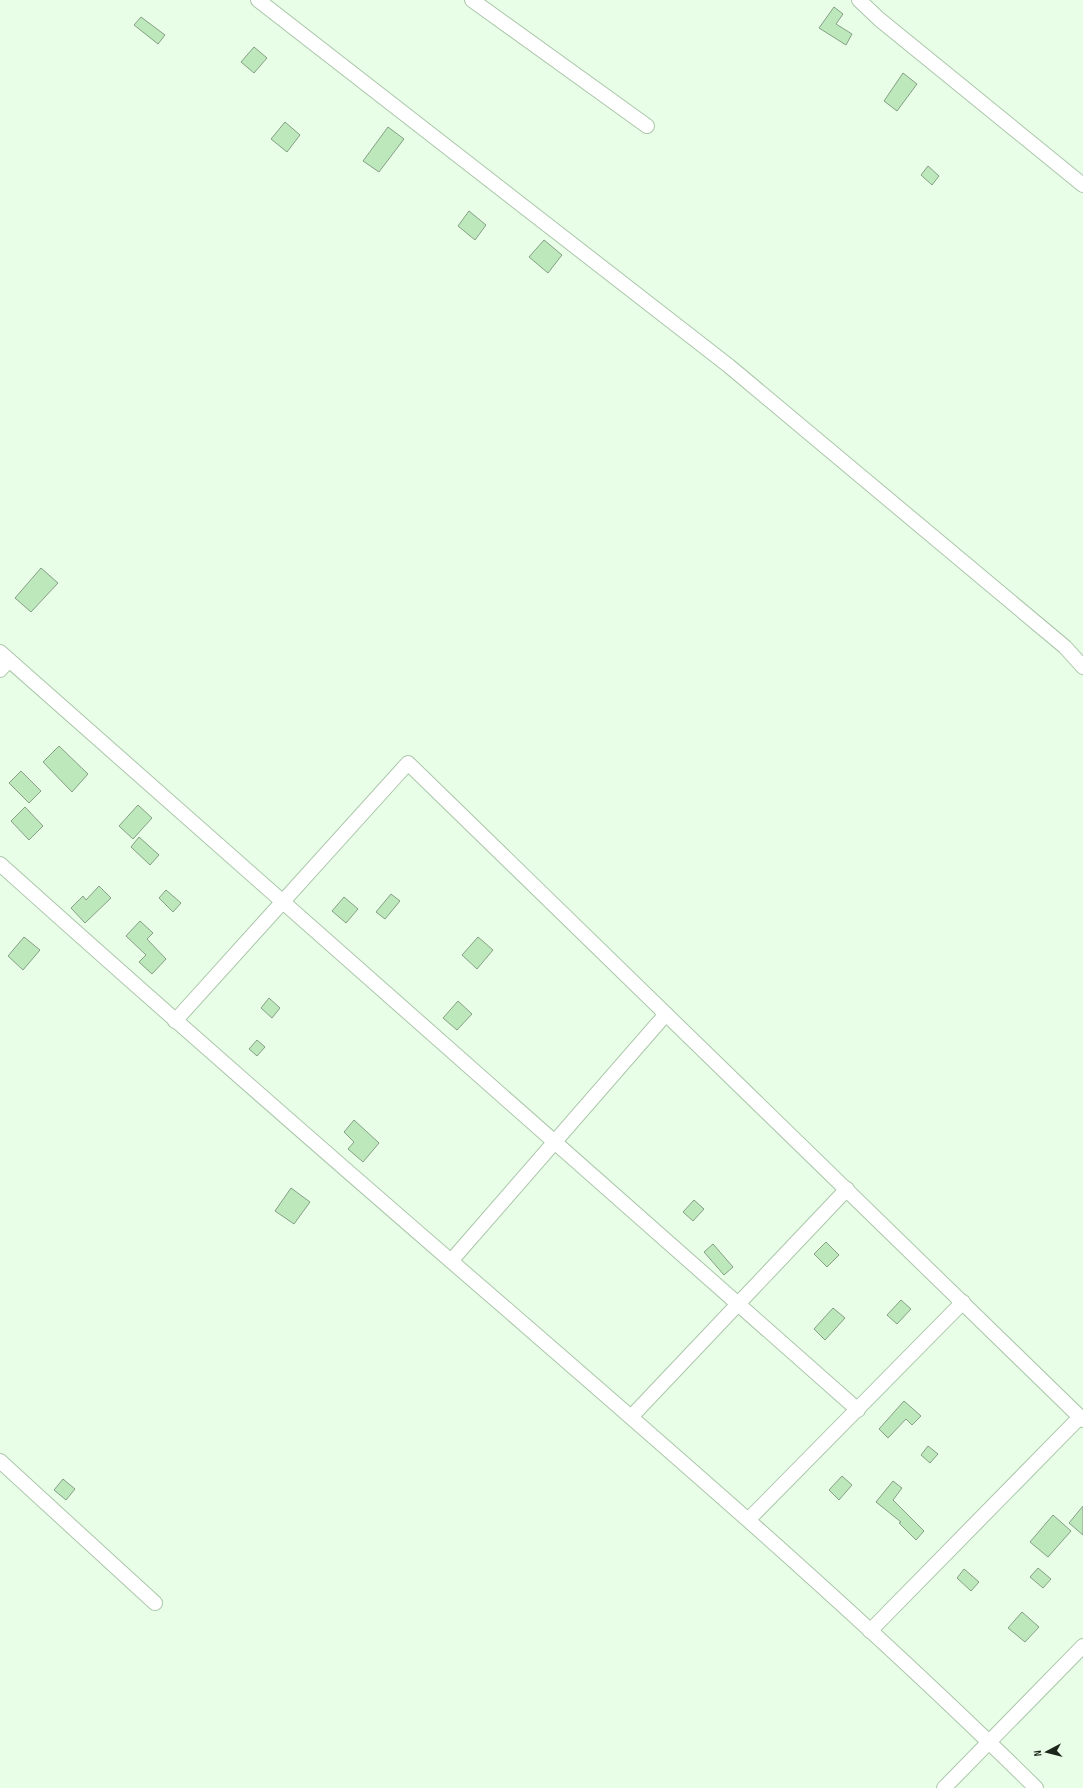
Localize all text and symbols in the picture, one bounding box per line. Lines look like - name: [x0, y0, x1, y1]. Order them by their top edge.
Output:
- north arrow: [1027, 1732, 1067, 1772]
- text: N: [1031, 1749, 1044, 1757]

